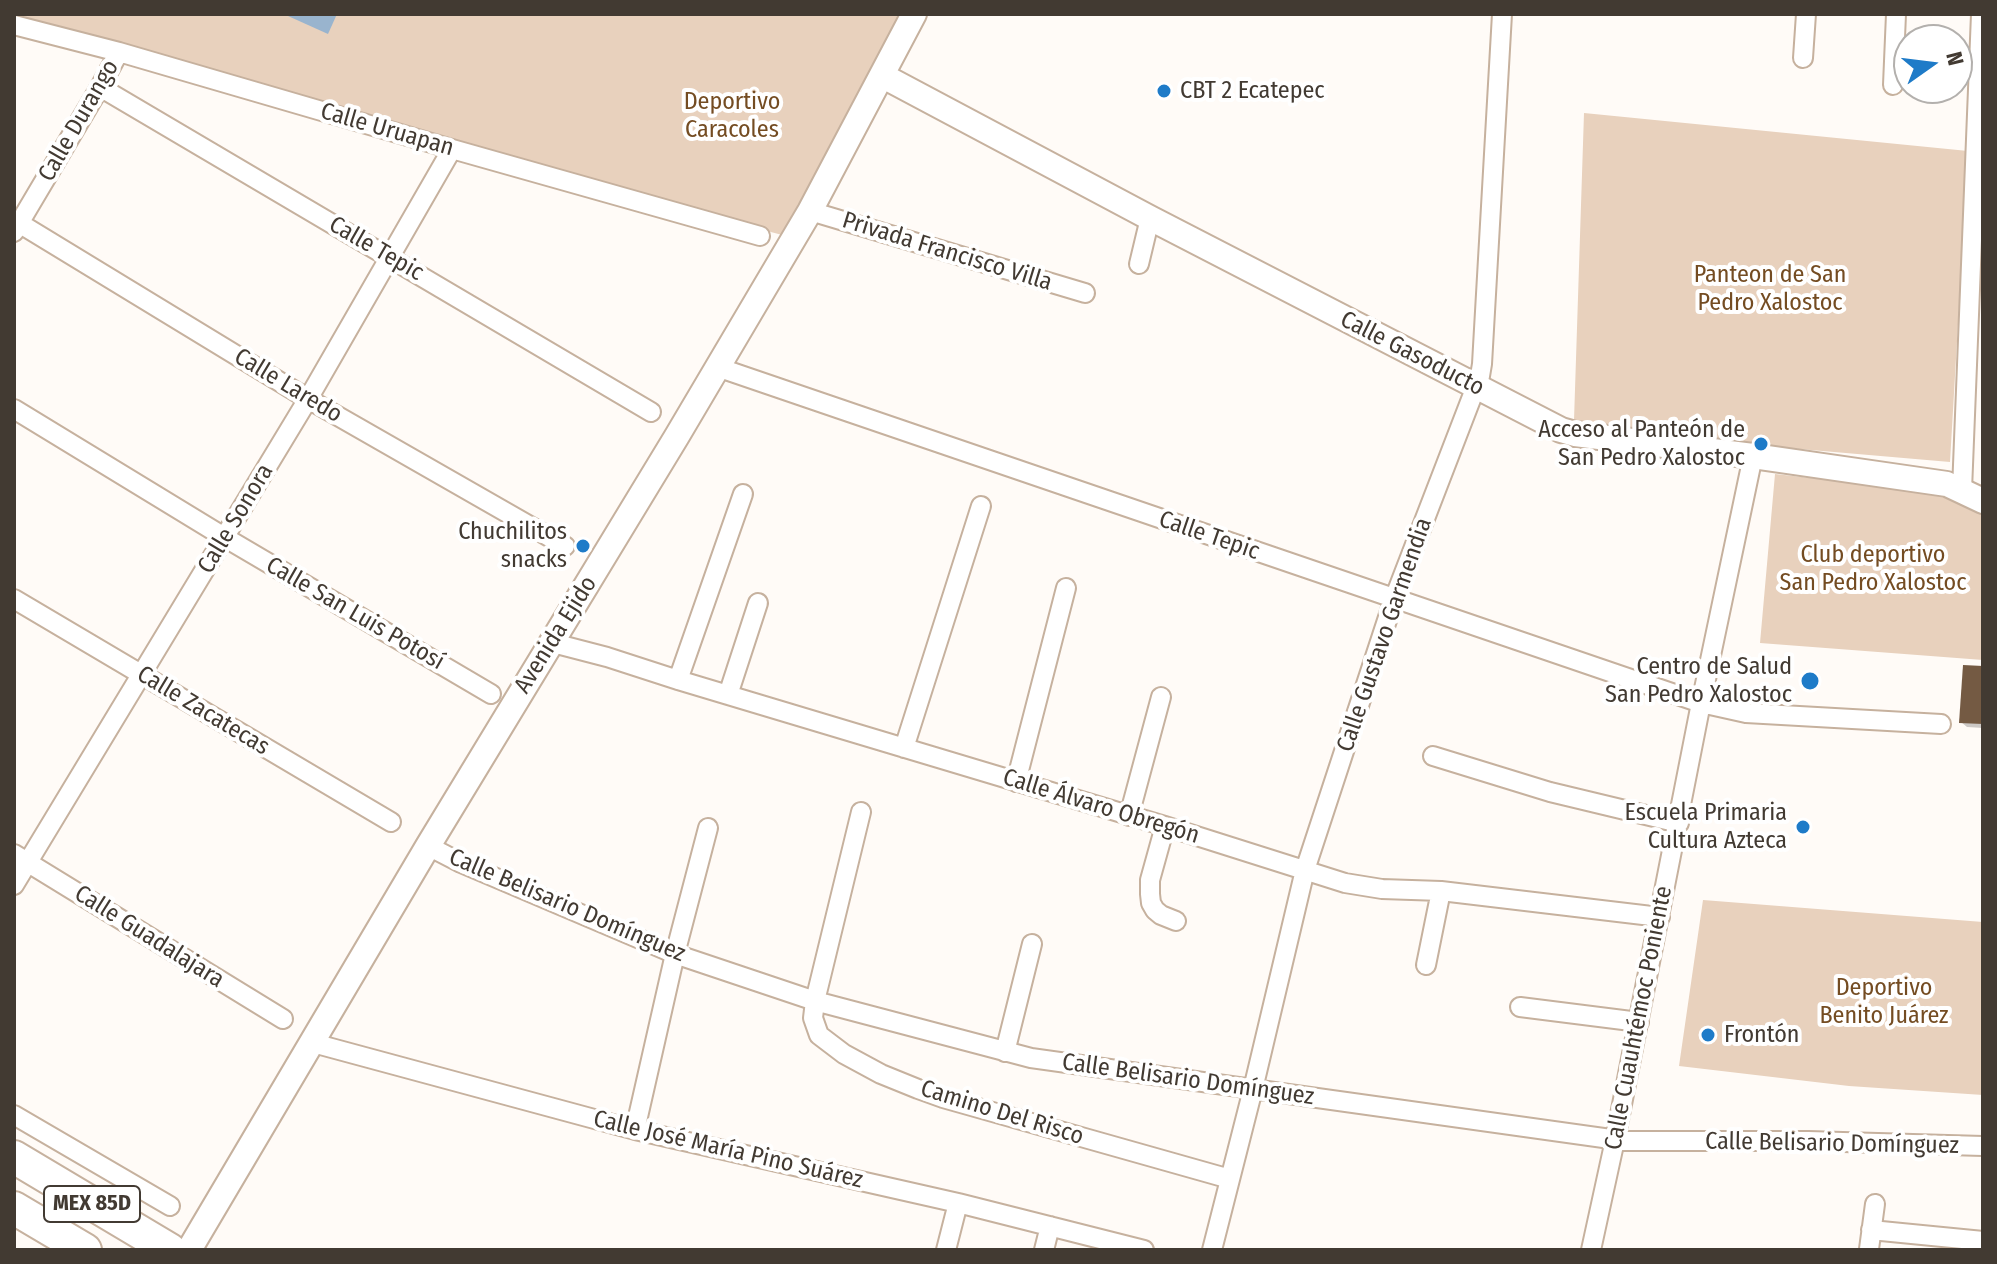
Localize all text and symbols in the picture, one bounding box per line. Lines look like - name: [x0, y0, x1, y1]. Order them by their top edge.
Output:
- north arrow: [1893, 24, 1973, 104]
- text: N: [1940, 49, 1970, 68]
- street label: Calle Durango: [33, 55, 125, 187]
- place label: CBT 2 Ecatepec: [1180, 77, 1325, 105]
- marker: CBT 2 Ecatepec: [1155, 82, 1173, 100]
- park label: Deportivo Caracoles: [684, 88, 780, 144]
- street label: Calle Uruapan: [317, 97, 457, 163]
- street label: Privada Francisco Villa: [839, 206, 1055, 298]
- street label: Calle Tepic: [324, 210, 428, 288]
- park label: Panteon de San Pedro Xalostoc: [1694, 261, 1846, 317]
- street label: Calle Gasoducto: [1335, 305, 1489, 403]
- street label: Calle Laredo: [229, 343, 347, 429]
- place label: Acceso al Panteón de San Pedro Xalostoc: [1538, 416, 1745, 472]
- marker: Acceso al Panteón de San Pedro Xalostoc: [1752, 435, 1770, 453]
- street label: Calle Sonora: [192, 459, 280, 579]
- street label: Calle Tepic: [1155, 505, 1263, 567]
- street label: Calle Gustavo Garmendia: [1331, 514, 1439, 756]
- place label: Chuchilitos snacks: [458, 518, 567, 574]
- marker: Chuchilitos snacks: [574, 537, 592, 555]
- park label: Club deportivo San Pedro Xalostoc: [1779, 541, 1967, 597]
- street label: Calle San Luis Potosí: [261, 551, 449, 677]
- street label: Avenida Ejido: [509, 571, 603, 699]
- place label: Centro de Salud San Pedro Xalostoc: [1605, 653, 1792, 709]
- street label: Calle Zacatecas: [132, 660, 274, 762]
- marker: Centro de Salud San Pedro Xalostoc: [1799, 670, 1821, 692]
- street label: Calle Álvaro Obregón: [999, 763, 1203, 851]
- place label: Escuela Primaria Cultura Azteca: [1625, 799, 1787, 855]
- marker: Escuela Primaria Cultura Azteca: [1794, 818, 1812, 836]
- street label: Calle Belisario Domínguez: [445, 843, 689, 969]
- street label: Calle Guadalajara: [69, 880, 229, 994]
- street label: Calle Cuauhtémoc Poniente: [1599, 884, 1679, 1152]
- park label: Deportivo Benito Juárez: [1819, 974, 1949, 1030]
- place label: Frontón: [1724, 1021, 1799, 1049]
- marker: Frontón: [1699, 1026, 1717, 1044]
- street label: Calle Belisario Domínguez: [1060, 1048, 1316, 1112]
- street label: Camino Del Risco: [917, 1075, 1087, 1151]
- street label: Calle José María Pino Suárez: [590, 1105, 866, 1195]
- street label: Calle Belisario Domínguez: [1705, 1127, 1959, 1161]
- road number: MEX 85D: [44, 1186, 140, 1222]

